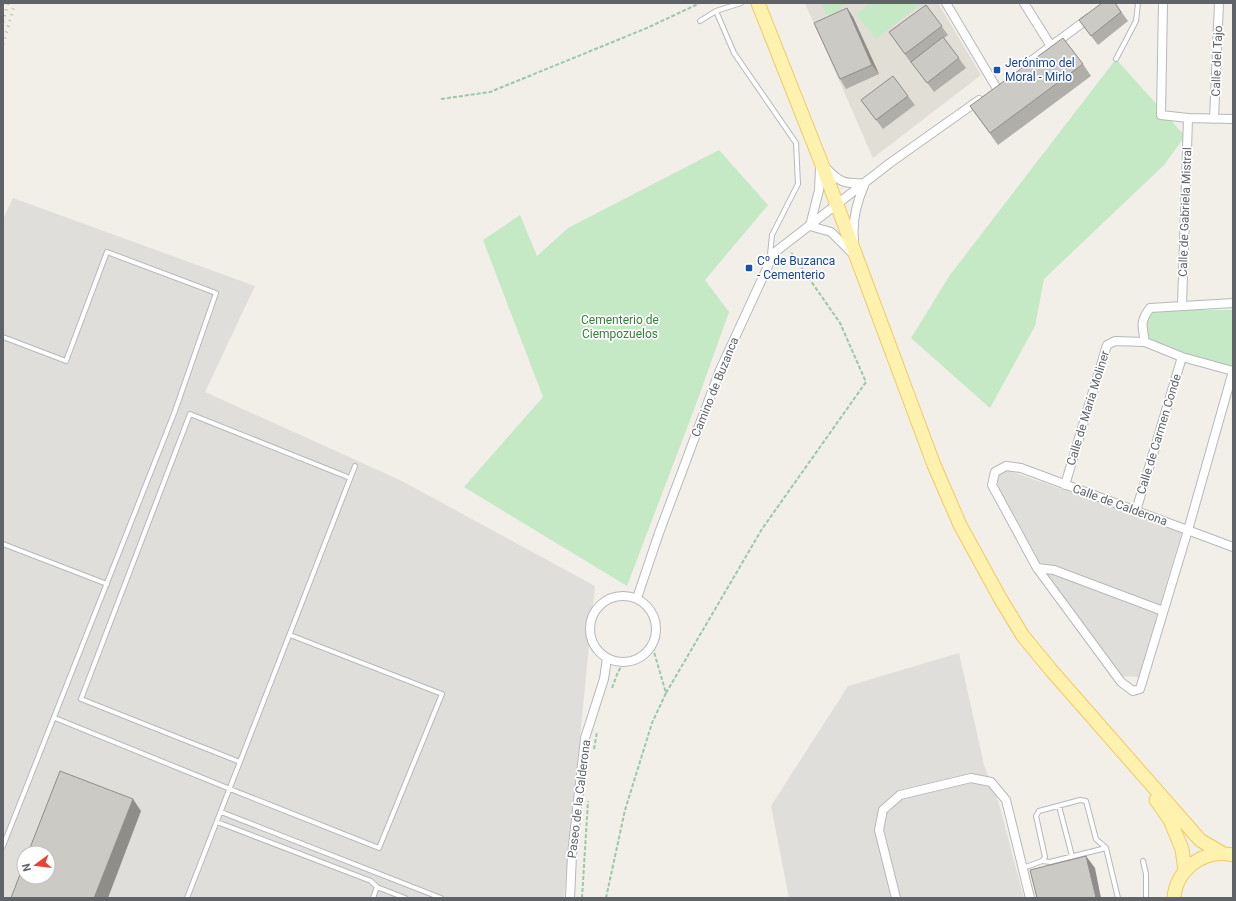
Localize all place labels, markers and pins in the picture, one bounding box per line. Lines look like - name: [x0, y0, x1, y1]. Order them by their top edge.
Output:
- place label: Jerónimo del Moral - Mirlo: [1005, 56, 1075, 84]
- marker: Jerónimo del Moral - Mirlo: [992, 65, 1002, 75]
- place label: Cº de Buzanca - Cementerio: [757, 254, 835, 282]
- marker: Cº de Buzanca - Cementerio: [744, 263, 754, 273]

